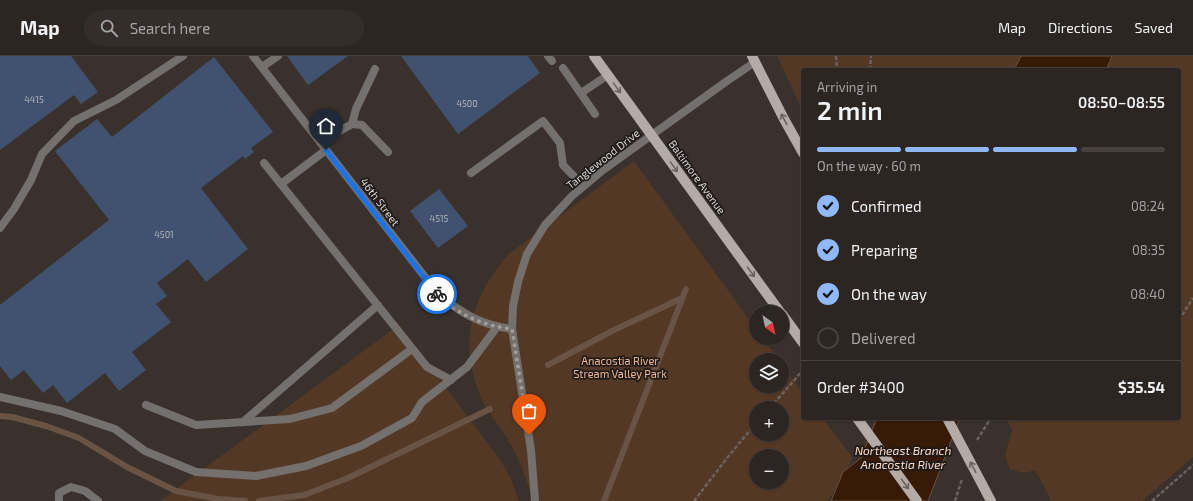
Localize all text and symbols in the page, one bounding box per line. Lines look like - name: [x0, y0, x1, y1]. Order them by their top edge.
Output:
- search box: [84, 10, 364, 46]
- text: Map: [20, 16, 60, 39]
- icon: search: [98, 17, 120, 39]
- text: Search here: [130, 19, 210, 37]
- text: Map: [998, 19, 1026, 36]
- text: Directions: [1048, 19, 1113, 36]
- text: Saved: [1135, 19, 1173, 36]
- text: Arriving in: [817, 79, 877, 95]
- one-way arrow: [613, 82, 621, 93]
- text: 08:50–08:55: [1078, 93, 1165, 111]
- house number: 4415: [24, 94, 44, 105]
- text: 2 min: [817, 94, 883, 125]
- house number: 4500: [456, 98, 478, 109]
- pin: [309, 109, 343, 150]
- one-way arrow: [780, 113, 787, 125]
- icon: home: [315, 115, 337, 137]
- street label: Tanglewood Drive: [563, 126, 642, 191]
- street label: Baltimore Avenue: [666, 137, 729, 216]
- text: On the way · 60 m: [817, 158, 921, 174]
- one-way arrow: [670, 161, 679, 172]
- street label: 46th Street: [358, 175, 403, 228]
- icon: check: [817, 195, 839, 217]
- text: Confirmed: [851, 197, 922, 215]
- text: 08:24: [1131, 198, 1165, 214]
- house number: 4515: [430, 213, 449, 224]
- house number: 4501: [154, 229, 174, 240]
- icon: check: [817, 239, 839, 261]
- text: Preparing: [851, 241, 917, 259]
- text: 08:35: [1132, 242, 1165, 258]
- one-way arrow: [747, 266, 755, 277]
- courier: [417, 274, 457, 314]
- icon: bike: [426, 283, 448, 305]
- icon: check: [817, 283, 839, 305]
- text: On the way: [851, 285, 927, 303]
- text: 08:40: [1130, 286, 1165, 302]
- north arrow: [749, 305, 789, 345]
- map controls: [749, 305, 789, 489]
- text: Delivered: [851, 329, 916, 347]
- button: layers: [749, 353, 789, 393]
- park label: Anacostia River Stream Valley Park: [573, 354, 667, 380]
- text: Order #3400: [817, 378, 905, 396]
- text: $35.54: [1118, 378, 1165, 396]
- pin: [512, 394, 546, 435]
- icon: bag: [518, 400, 540, 422]
- button: +: [749, 401, 789, 441]
- water label: Northeast Branch Anacostia River: [855, 443, 951, 471]
- button: −: [749, 449, 789, 489]
- one-way arrow: [968, 461, 976, 473]
- one-way arrow: [901, 478, 909, 489]

